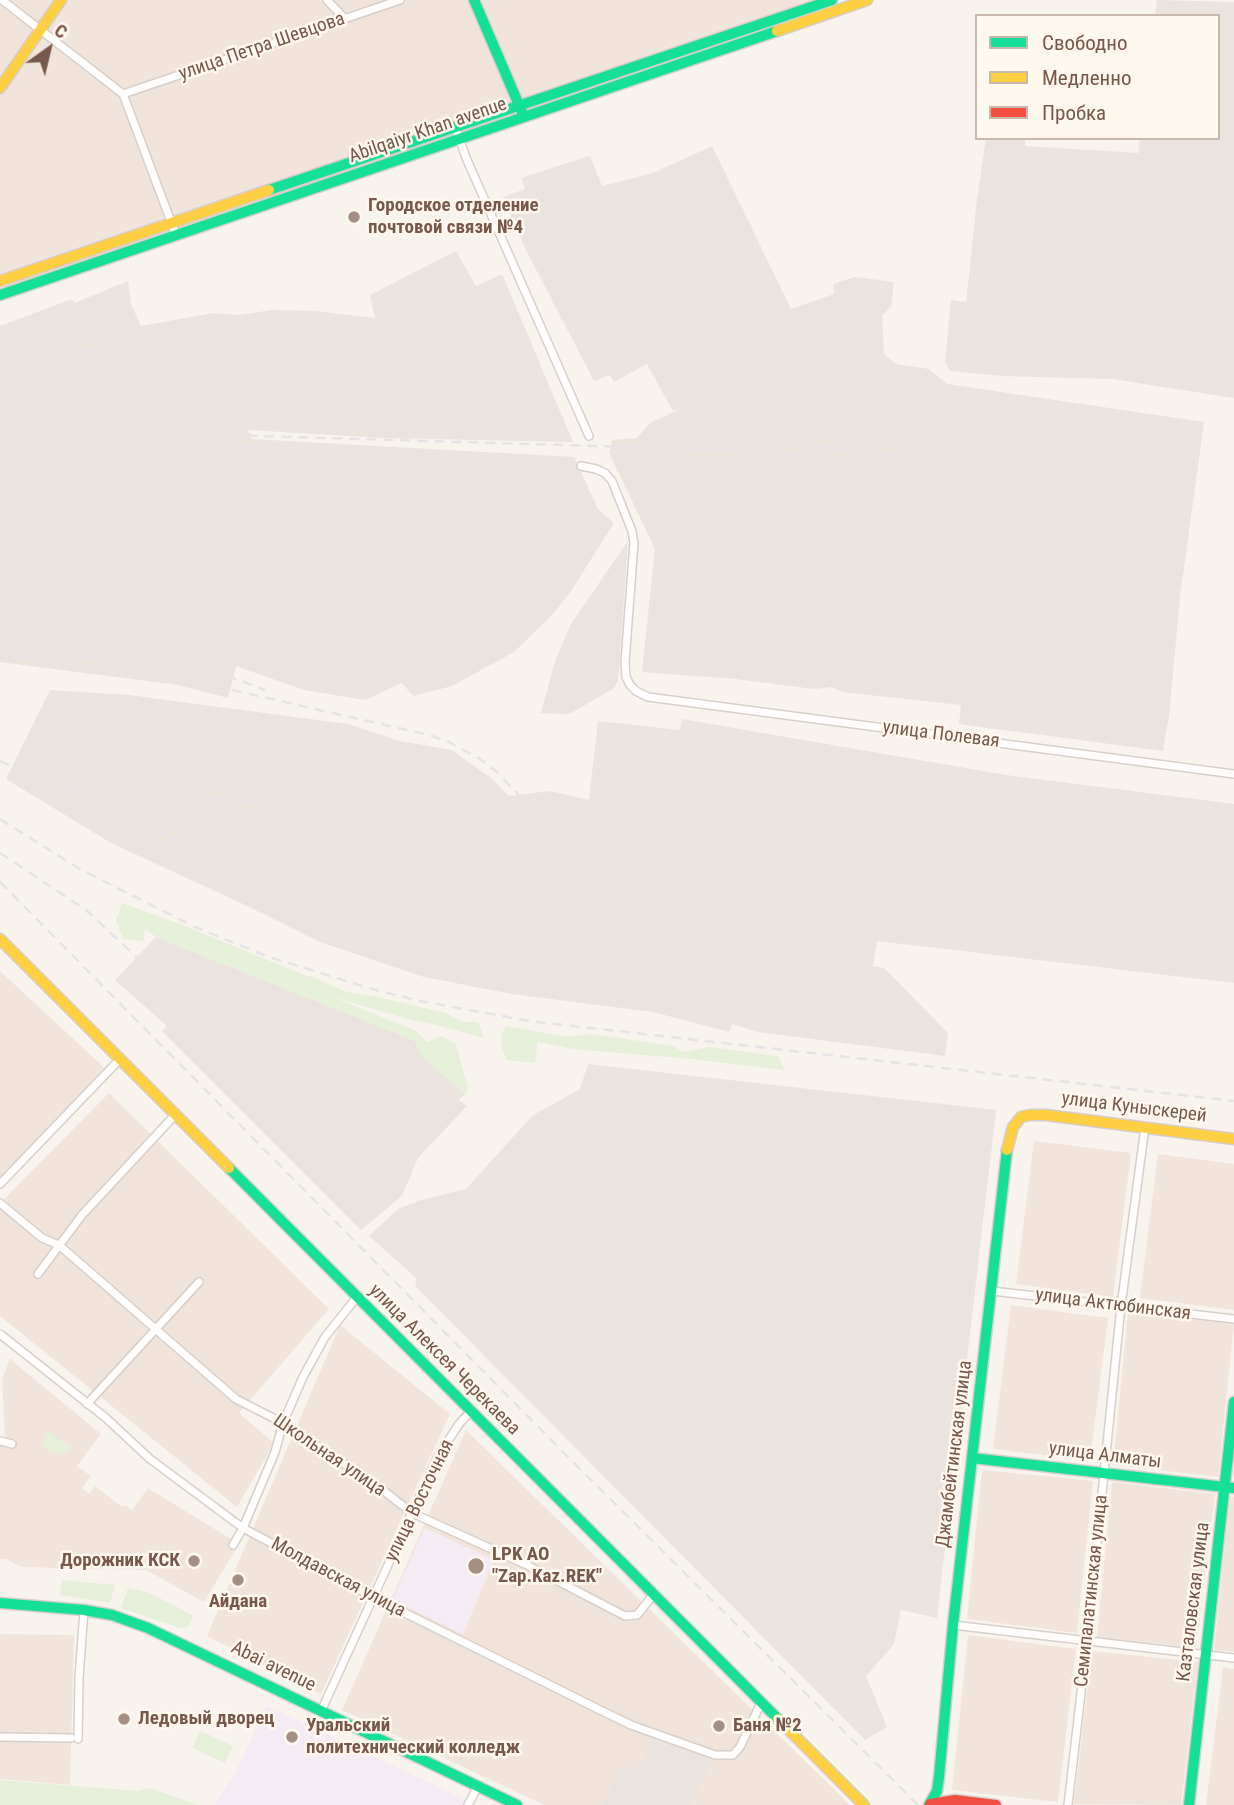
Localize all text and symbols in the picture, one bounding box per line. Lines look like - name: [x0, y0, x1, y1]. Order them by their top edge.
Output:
- street label: улица Петра Шевцова: [176, 8, 348, 86]
- north arrow: [14, 14, 84, 84]
- legend: [975, 14, 1220, 140]
- text: С: [50, 19, 72, 44]
- text: Свободно: [1042, 31, 1128, 55]
- text: Медленно: [1042, 66, 1131, 90]
- street label: Abilqaiyr Khan avenue: [346, 93, 510, 169]
- text: Пробка: [1042, 101, 1106, 125]
- place label: Городское отделение почтовой связи №4: [368, 195, 539, 239]
- marker: Городское отделение почтовой связи №4: [346, 209, 362, 225]
- street label: улица Полевая: [881, 716, 1001, 754]
- street label: улица Куныскерей: [1060, 1088, 1208, 1128]
- street label: улица Алексея Черекаева: [364, 1280, 524, 1440]
- street label: улица Актюбинская: [1034, 1284, 1192, 1326]
- street label: Джамбейтинская улица: [932, 1359, 978, 1549]
- street label: Школьная улица: [268, 1410, 390, 1502]
- street label: улица Восточная: [381, 1436, 459, 1566]
- street label: улица Алматы: [1047, 1438, 1163, 1474]
- street label: Семипалатинская улица: [1071, 1494, 1113, 1688]
- street label: Казталовская улица: [1173, 1521, 1215, 1683]
- street label: Молдавская улица: [267, 1533, 409, 1623]
- place label: LPK AO "Zap.Kaz.REK": [492, 1544, 602, 1588]
- place label: Дорожник КСК: [60, 1550, 180, 1572]
- marker: Дорожник КСК: [186, 1553, 202, 1569]
- marker: LPK AO "Zap.Kaz.REK": [466, 1556, 486, 1576]
- marker: Айдана: [230, 1572, 246, 1588]
- place label: Айдана: [209, 1591, 267, 1613]
- street label: Abai avenue: [227, 1637, 319, 1697]
- place label: Ледовый дворец: [138, 1708, 275, 1730]
- marker: Ледовый дворец: [116, 1711, 132, 1727]
- place label: Уральский политехнический колледж: [306, 1715, 520, 1759]
- place label: Баня №2: [733, 1715, 802, 1737]
- marker: Баня №2: [711, 1718, 727, 1734]
- marker: Уральский политехнический колледж: [284, 1729, 300, 1745]

